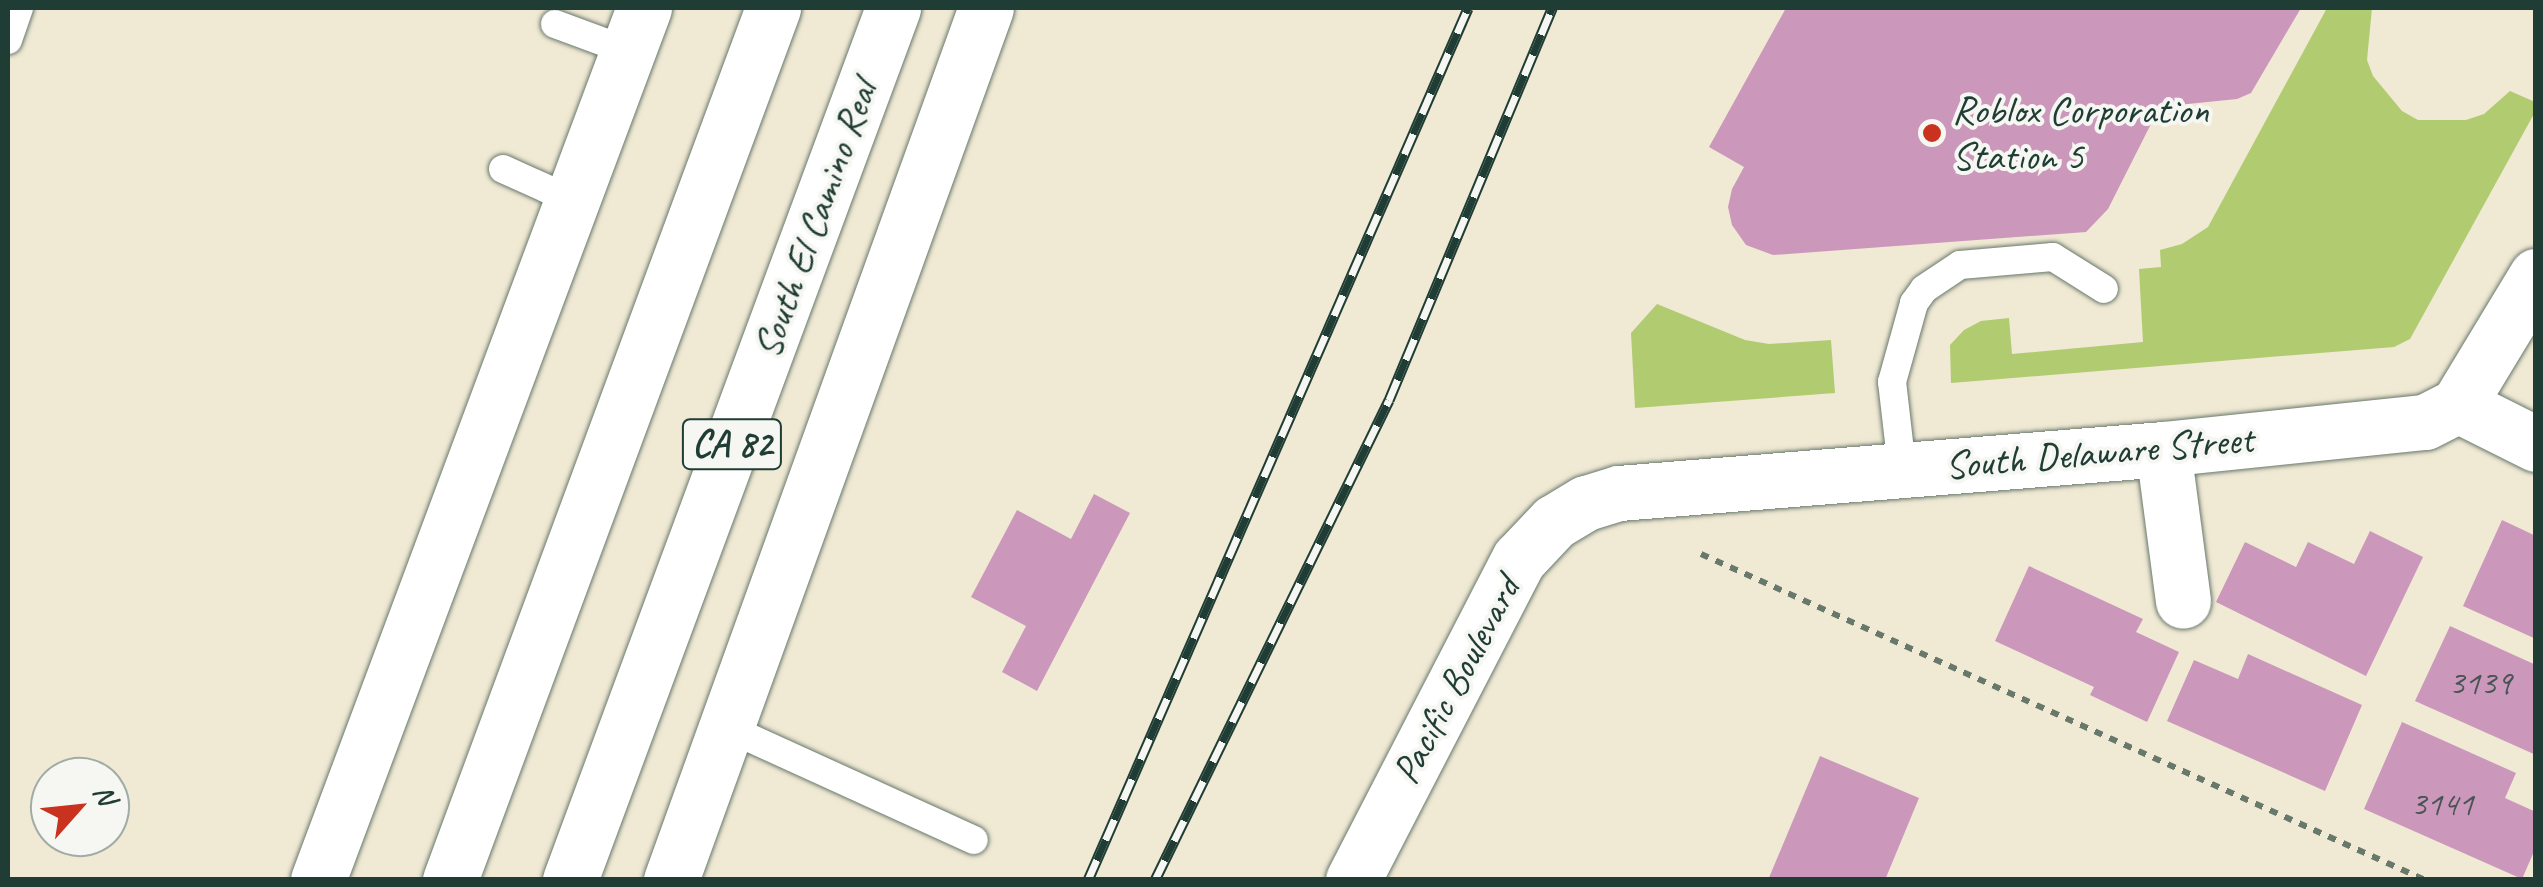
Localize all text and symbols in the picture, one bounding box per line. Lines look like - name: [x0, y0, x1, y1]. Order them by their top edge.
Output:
- street label: South El Camino Real: [743, 74, 887, 364]
- place label: Roblox Corporation Station 5: [1952, 86, 2209, 180]
- marker: Roblox Corporation Station 5: [1921, 122, 1943, 144]
- road number: CA 82: [680, 411, 784, 477]
- street label: South Delaware Street: [1942, 415, 2256, 489]
- street label: Pacific Boulevard: [1381, 568, 1531, 792]
- house number: 3139: [2449, 662, 2511, 704]
- north arrow: [30, 757, 130, 857]
- text: N: [86, 778, 125, 810]
- house number: 3141: [2411, 783, 2473, 825]

